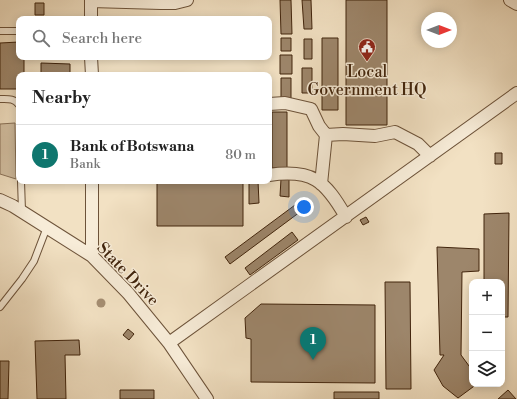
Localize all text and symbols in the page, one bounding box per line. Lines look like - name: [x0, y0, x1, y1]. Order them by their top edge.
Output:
- north arrow: [421, 12, 457, 48]
- search box: [16, 16, 272, 60]
- icon: search: [30, 27, 52, 49]
- text: Search here: [62, 29, 142, 48]
- public building icon: Local Government HQ: [357, 37, 377, 62]
- place label: Local Government HQ: [308, 62, 426, 100]
- text: Nearby: [32, 87, 91, 109]
- text: Bank of Botswana: [70, 137, 194, 156]
- text: 1: [42, 147, 48, 163]
- text: 80 m: [225, 147, 256, 163]
- text: Bank: [70, 156, 100, 172]
- your location: [294, 197, 314, 217]
- street label: State Drive: [93, 238, 163, 310]
- map controls: [469, 279, 505, 387]
- button: +: [469, 279, 505, 315]
- button: −: [469, 315, 505, 351]
- pin: 1: [300, 327, 326, 360]
- button: layers: [469, 351, 505, 387]

